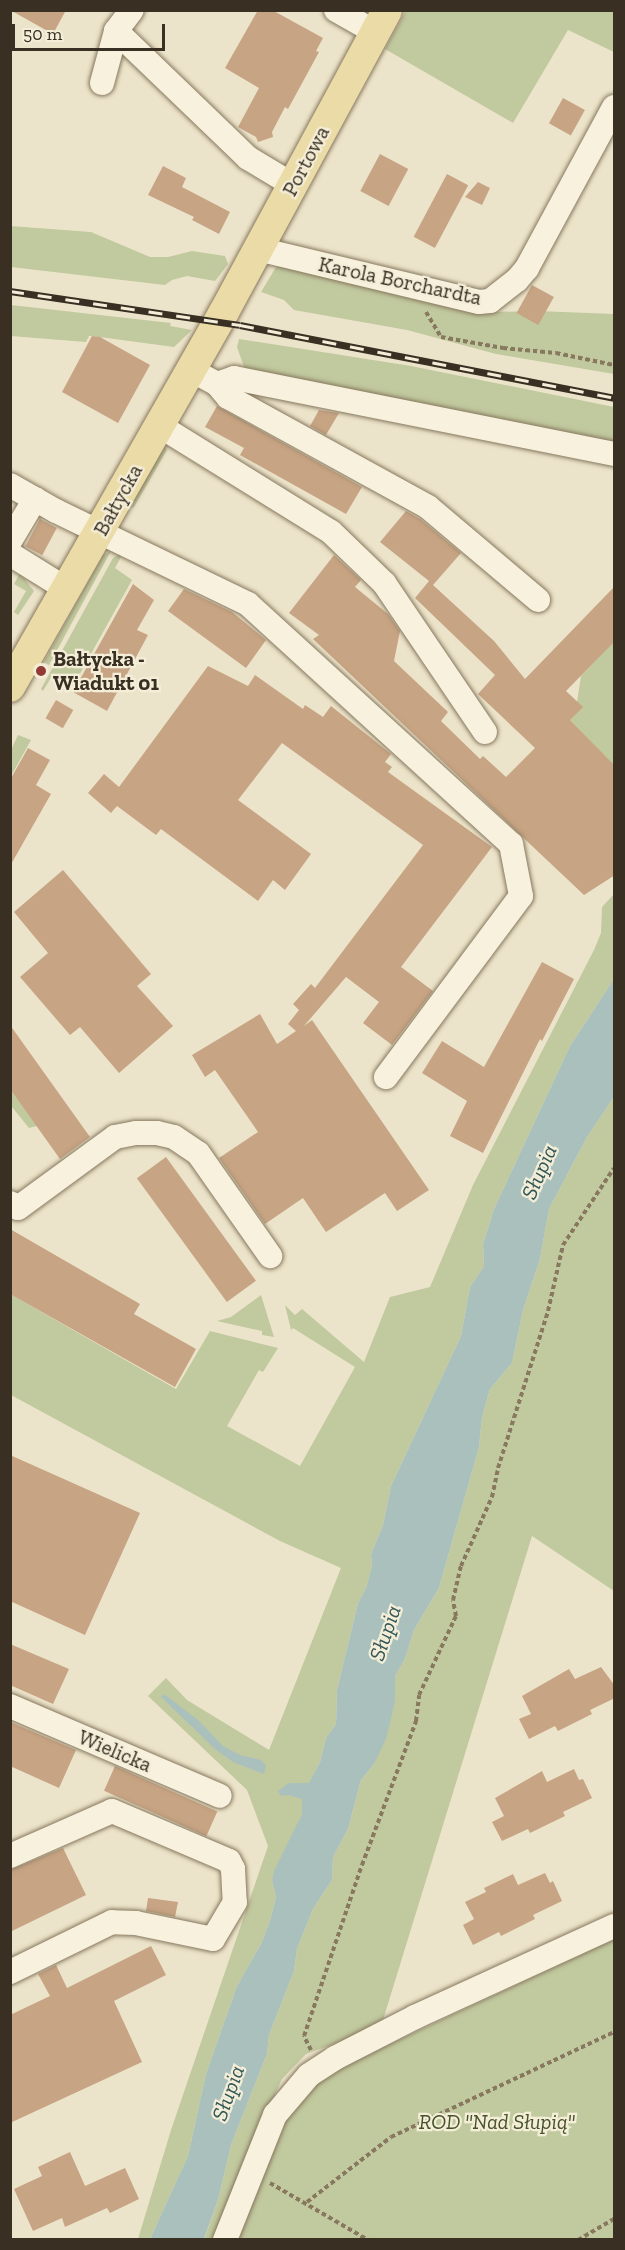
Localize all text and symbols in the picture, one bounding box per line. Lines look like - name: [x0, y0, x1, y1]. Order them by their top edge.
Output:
- scale bar: [15, 12, 168, 50]
- text: 50 m: [23, 23, 62, 45]
- street label: Portowa: [277, 122, 335, 200]
- street label: Karola Borchardta: [316, 251, 484, 311]
- street label: Bałtycka: [88, 460, 148, 540]
- place label: Bałtycka - Wiadukt 01: [53, 646, 159, 696]
- marker: Bałtycka - Wiadukt 01: [34, 664, 48, 678]
- water label: Słupia: [515, 1141, 563, 1203]
- water label: Słupia: [363, 1602, 407, 1664]
- street label: Wielicka: [75, 1724, 155, 1778]
- water label: Słupia: [206, 2062, 250, 2124]
- park label: ROD "Nad Słupią": [419, 2109, 575, 2135]

